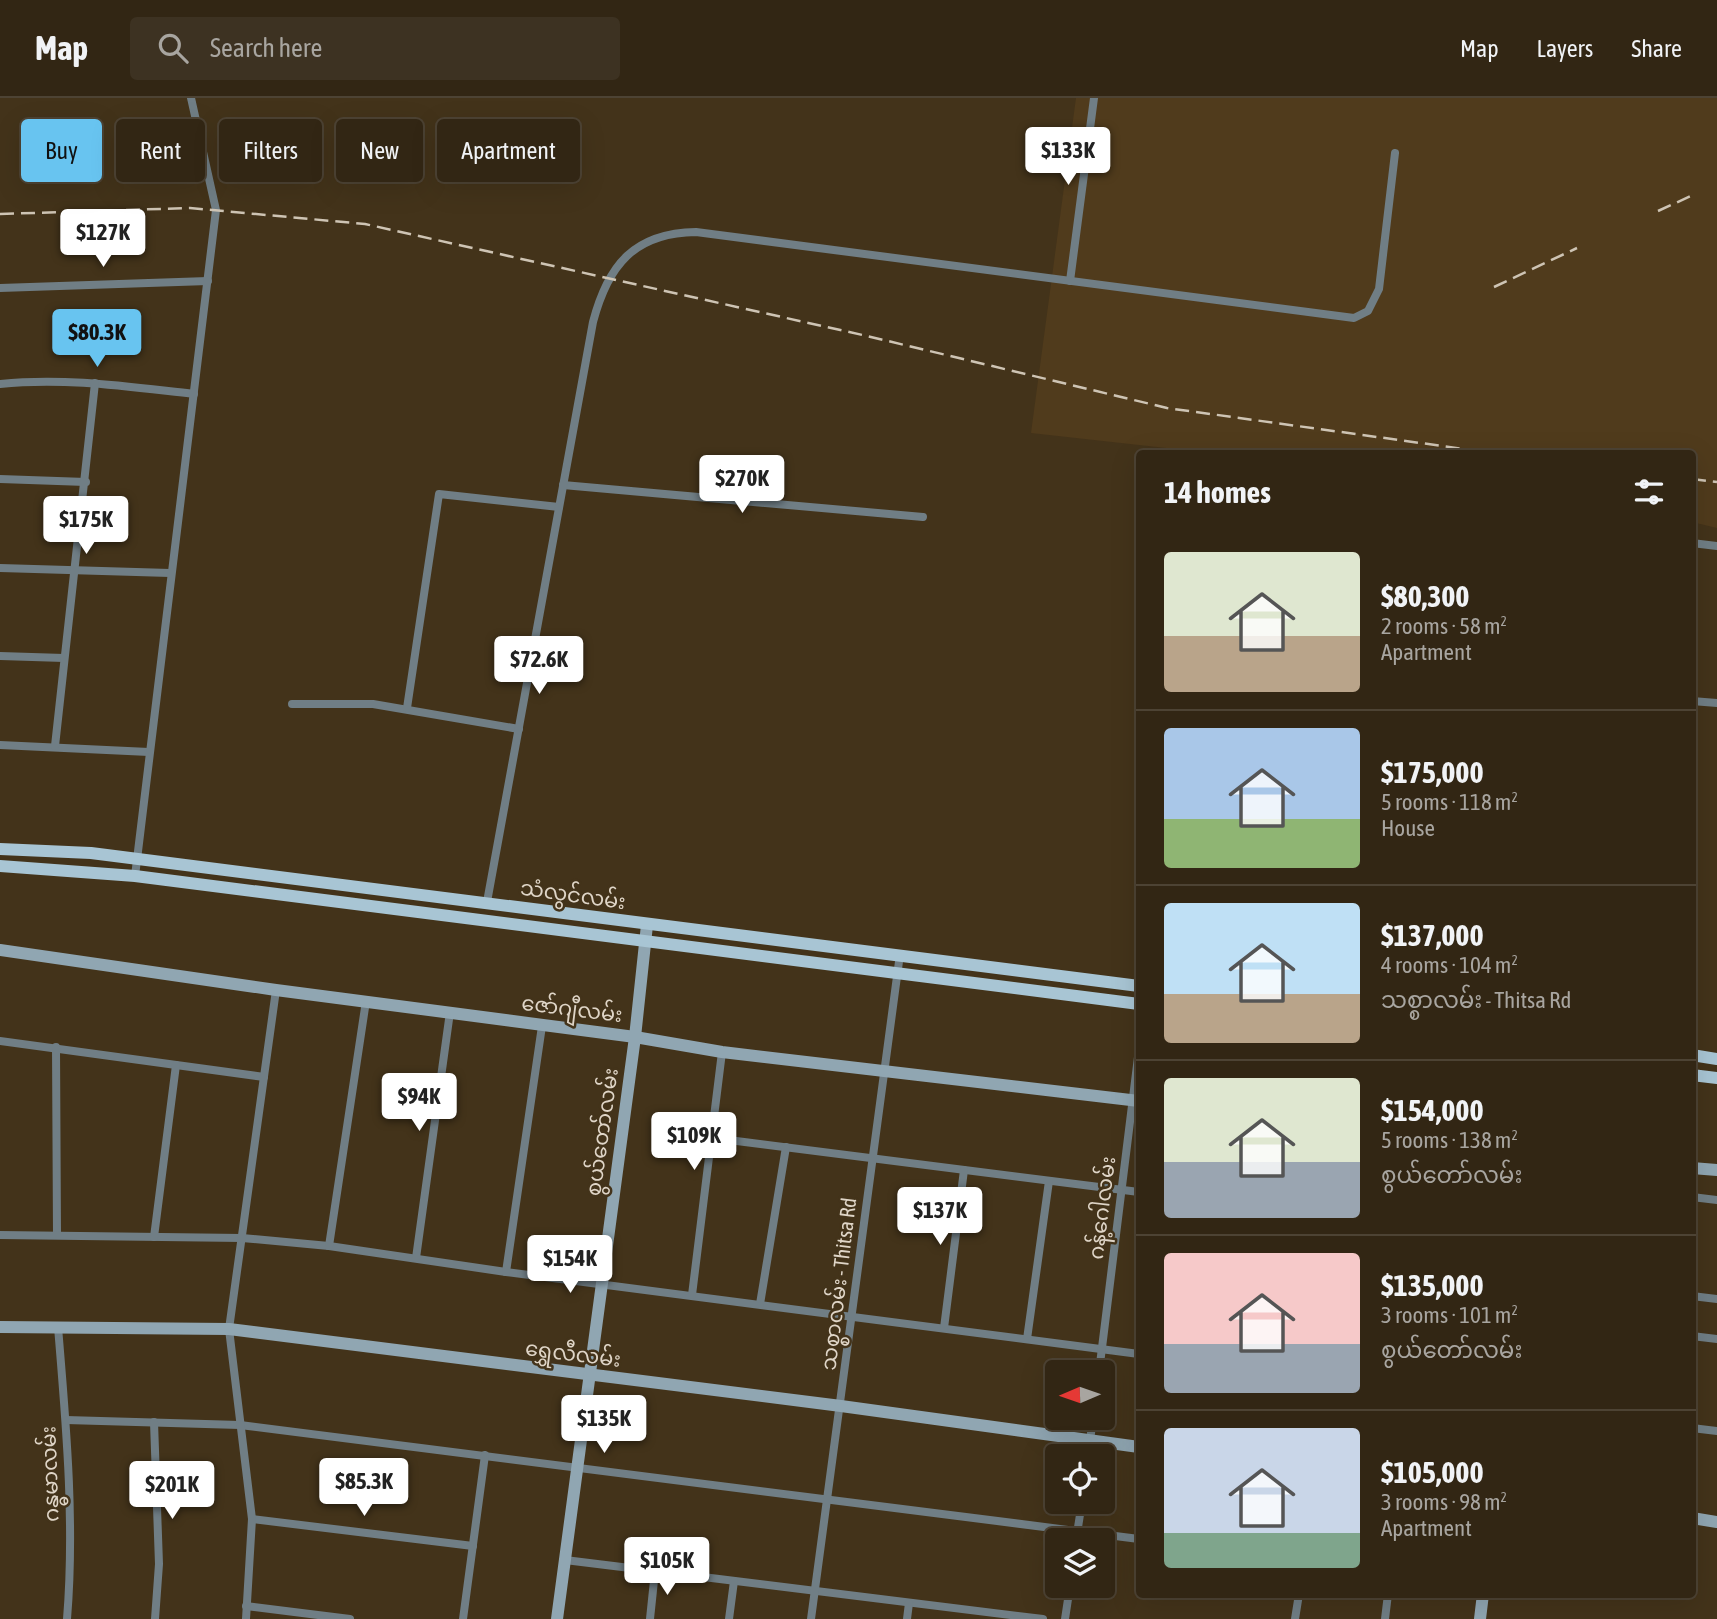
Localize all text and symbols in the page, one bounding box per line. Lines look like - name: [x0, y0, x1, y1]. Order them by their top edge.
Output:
- search box: [130, 17, 620, 80]
- text: Map: [35, 29, 88, 67]
- icon: search: [154, 29, 192, 67]
- text: Search here: [210, 33, 322, 63]
- text: Map: [1460, 35, 1499, 62]
- text: Layers: [1537, 35, 1593, 62]
- text: Share: [1631, 35, 1682, 62]
- chip: Buy: [21, 119, 102, 182]
- chip: Rent: [116, 119, 205, 182]
- chip: Filters: [219, 119, 322, 182]
- chip: New: [336, 119, 423, 182]
- chip: Apartment: [437, 119, 580, 182]
- pin: $133K: [1019, 127, 1117, 187]
- text: $133K: [1041, 137, 1095, 163]
- pin: $127K: [54, 209, 152, 269]
- text: $127K: [76, 219, 130, 245]
- pin: $80.3K: [40, 310, 154, 369]
- text: $80.3K: [68, 319, 126, 345]
- pin: $270K: [693, 456, 791, 515]
- text: $270K: [715, 465, 769, 491]
- icon: filters: [1630, 473, 1668, 511]
- text: 14 homes: [1164, 475, 1271, 509]
- pin: $175K: [37, 496, 135, 556]
- text: $175K: [59, 506, 113, 532]
- text: $80,300: [1381, 579, 1469, 613]
- icon: home: [1220, 580, 1304, 664]
- text: 2 rooms · 58 m²: [1381, 613, 1507, 639]
- pin: $72.6K: [482, 636, 596, 696]
- text: Apartment: [1381, 639, 1472, 665]
- text: $72.6K: [510, 646, 568, 672]
- text: $175,000: [1381, 755, 1484, 789]
- icon: home: [1220, 756, 1304, 840]
- text: 5 rooms · 118 m²: [1381, 789, 1518, 815]
- text: House: [1381, 815, 1435, 841]
- street label: သံလွင်လမ်း: [518, 872, 628, 918]
- text: $137,000: [1381, 918, 1484, 952]
- icon: home: [1220, 931, 1304, 1015]
- text: 4 rooms · 104 m²: [1381, 952, 1518, 978]
- street label: ဇော်ဂျီလမ်း: [519, 987, 624, 1033]
- text: သစ္စာလမ်း - Thitsa Rd: [1381, 987, 1571, 1013]
- street label: စွယ်တော်လမ်း: [577, 1066, 627, 1198]
- pin: $94K: [378, 1074, 460, 1133]
- text: $94K: [398, 1083, 440, 1109]
- text: $154,000: [1381, 1093, 1484, 1127]
- icon: home: [1220, 1106, 1304, 1190]
- pin: $109K: [645, 1112, 743, 1172]
- text: $109K: [667, 1122, 721, 1148]
- text: 5 rooms · 138 m²: [1381, 1127, 1518, 1153]
- street label: ဂန့်ဂေါလမ်း: [1080, 1155, 1125, 1262]
- text: စွယ်တော်လမ်း: [1381, 1162, 1522, 1188]
- pin: $137K: [891, 1188, 989, 1247]
- street label: သစ္စာလမ်း - Thitsa Rd: [813, 1196, 867, 1372]
- text: $137K: [913, 1197, 967, 1223]
- pin: $154K: [521, 1236, 619, 1295]
- text: $154K: [543, 1245, 597, 1271]
- text: $135,000: [1381, 1268, 1484, 1302]
- icon: home: [1220, 1281, 1304, 1365]
- text: 3 rooms · 101 m²: [1381, 1302, 1518, 1328]
- street label: ရွှေလီလမ်း: [523, 1332, 623, 1377]
- text: စွယ်တော်လမ်း: [1381, 1337, 1522, 1363]
- north arrow: [1045, 1360, 1115, 1430]
- map controls: [1045, 1360, 1115, 1598]
- pin: $135K: [555, 1396, 653, 1455]
- text: $135K: [577, 1405, 631, 1431]
- street label: ဂန္ဓမာလမ်း: [32, 1425, 69, 1523]
- button: locate: [1045, 1444, 1115, 1514]
- text: $105,000: [1381, 1455, 1484, 1489]
- icon: home: [1220, 1456, 1304, 1540]
- pin: $85.3K: [307, 1458, 421, 1518]
- pin: $201K: [123, 1462, 221, 1521]
- text: $85.3K: [335, 1468, 393, 1494]
- text: $201K: [145, 1471, 199, 1497]
- text: 3 rooms · 98 m²: [1381, 1489, 1507, 1515]
- text: Apartment: [1381, 1515, 1472, 1541]
- button: layers: [1045, 1528, 1115, 1598]
- pin: $105K: [618, 1538, 716, 1597]
- text: $105K: [640, 1547, 694, 1573]

